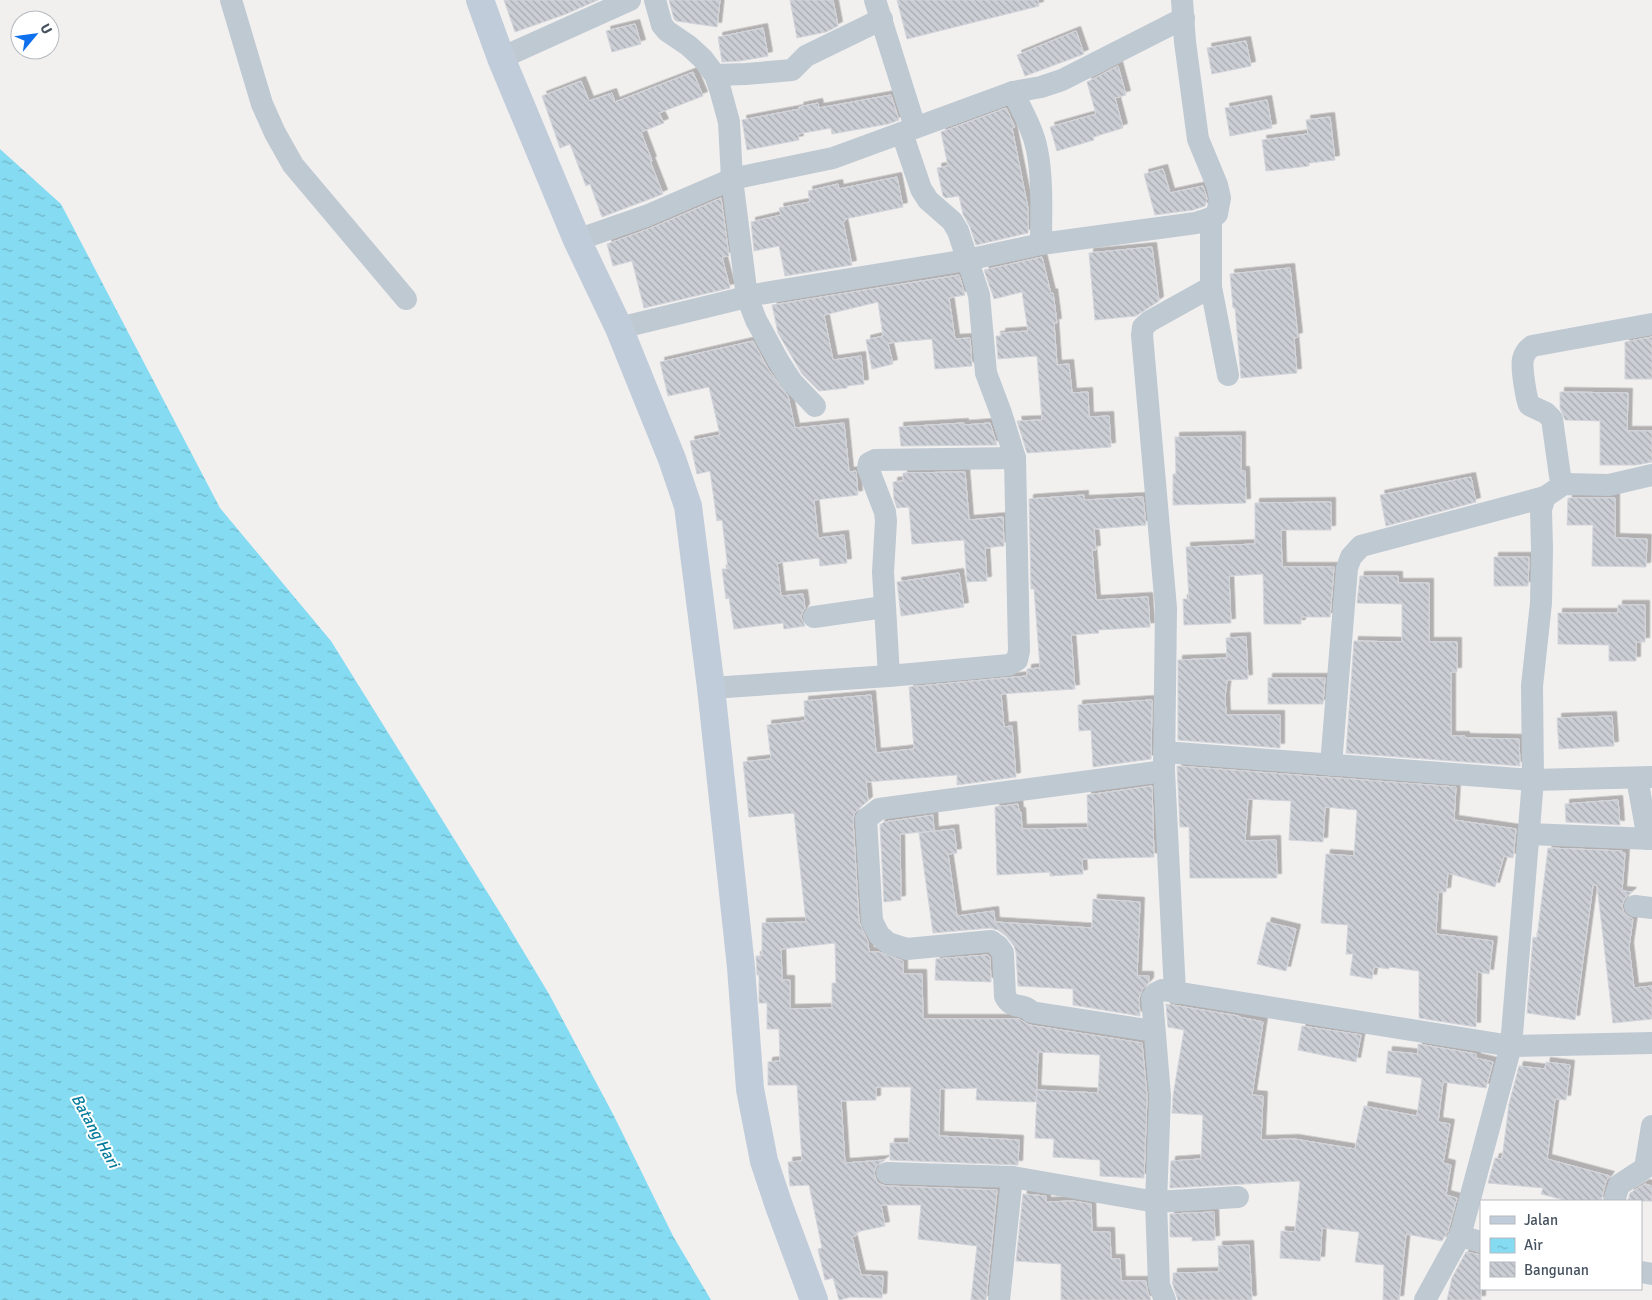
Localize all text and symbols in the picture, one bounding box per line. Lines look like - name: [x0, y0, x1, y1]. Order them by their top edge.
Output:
- north arrow: [10, 10, 60, 60]
- text: U: [36, 21, 56, 37]
- water label: Batang Hari: [67, 1091, 124, 1173]
- legend: [1480, 1200, 1642, 1290]
- text: Jalan: [1524, 1211, 1558, 1229]
- text: Air: [1524, 1236, 1543, 1254]
- text: Bangunan: [1524, 1261, 1589, 1279]

